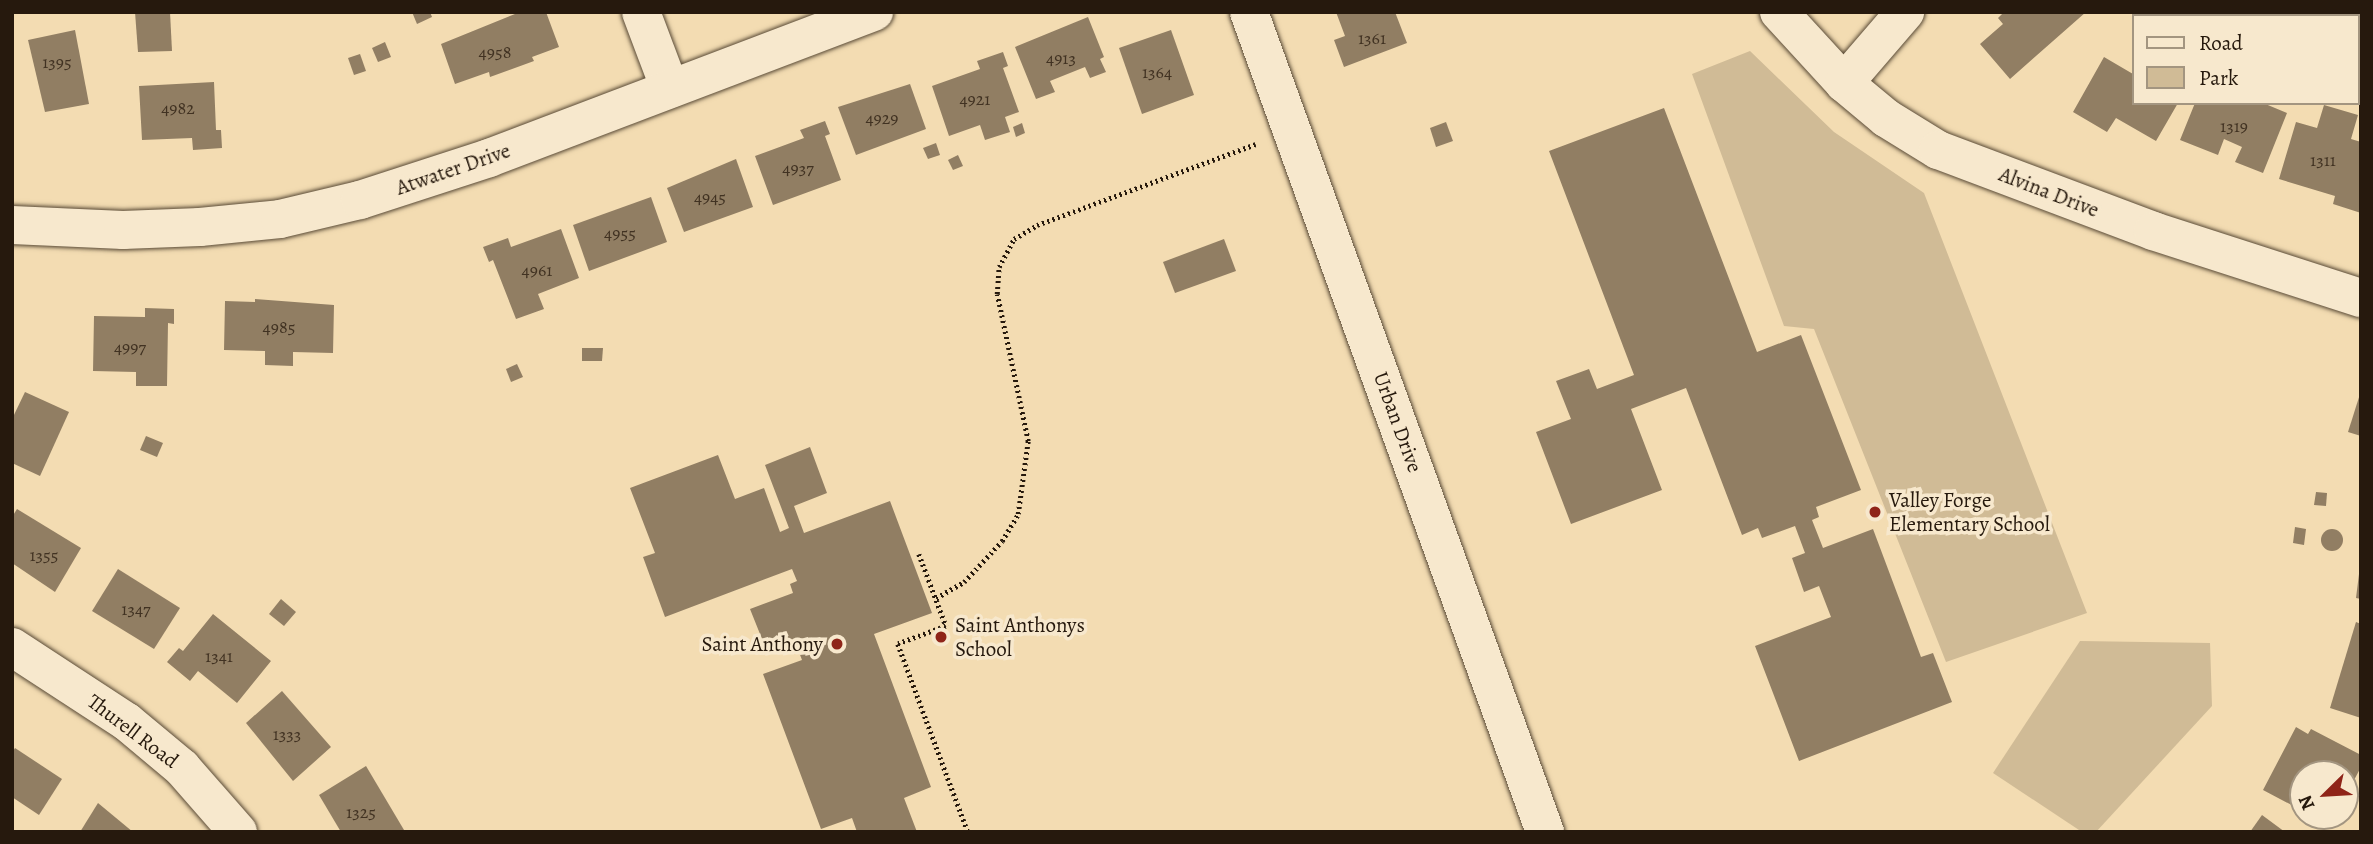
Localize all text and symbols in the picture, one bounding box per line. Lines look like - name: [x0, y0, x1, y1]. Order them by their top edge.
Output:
- legend: [2132, 14, 2359, 105]
- house number: 1361: [1358, 27, 1386, 49]
- text: Road: [2199, 29, 2243, 57]
- house number: 4958: [479, 41, 511, 63]
- house number: 4913: [1046, 47, 1076, 69]
- house number: 1395: [42, 51, 72, 73]
- house number: 1364: [1142, 61, 1172, 83]
- text: Park: [2199, 64, 2238, 92]
- house number: 4921: [959, 88, 991, 110]
- house number: 4982: [161, 97, 195, 119]
- house number: 4929: [865, 107, 899, 129]
- house number: 1319: [2220, 115, 2248, 137]
- street label: Atwater Drive: [393, 138, 513, 200]
- house number: 1311: [2310, 149, 2336, 171]
- house number: 4937: [782, 157, 814, 179]
- street label: Alvina Drive: [1996, 161, 2102, 223]
- house number: 4945: [694, 186, 726, 208]
- house number: 4955: [604, 222, 636, 244]
- house number: 4961: [522, 259, 552, 281]
- house number: 4985: [263, 316, 295, 338]
- house number: 4997: [114, 336, 146, 358]
- street label: Urban Drive: [1368, 368, 1428, 476]
- place label: Valley Forge Elementary School: [1889, 487, 2050, 537]
- marker: Valley Forge Elementary School: [1867, 504, 1883, 520]
- house number: 1355: [29, 544, 59, 566]
- house number: 1347: [121, 598, 151, 620]
- place label: Saint Anthonys School: [955, 612, 1085, 662]
- marker: Saint Anthonys School: [933, 629, 949, 645]
- place label: Saint Anthony: [702, 631, 823, 657]
- marker: Saint Anthony: [829, 636, 845, 652]
- house number: 1341: [205, 645, 233, 667]
- street label: Thurell Road: [82, 689, 184, 773]
- house number: 1333: [273, 723, 301, 745]
- north arrow: [2289, 760, 2359, 830]
- text: N: [2292, 791, 2321, 814]
- house number: 1325: [346, 801, 376, 823]

